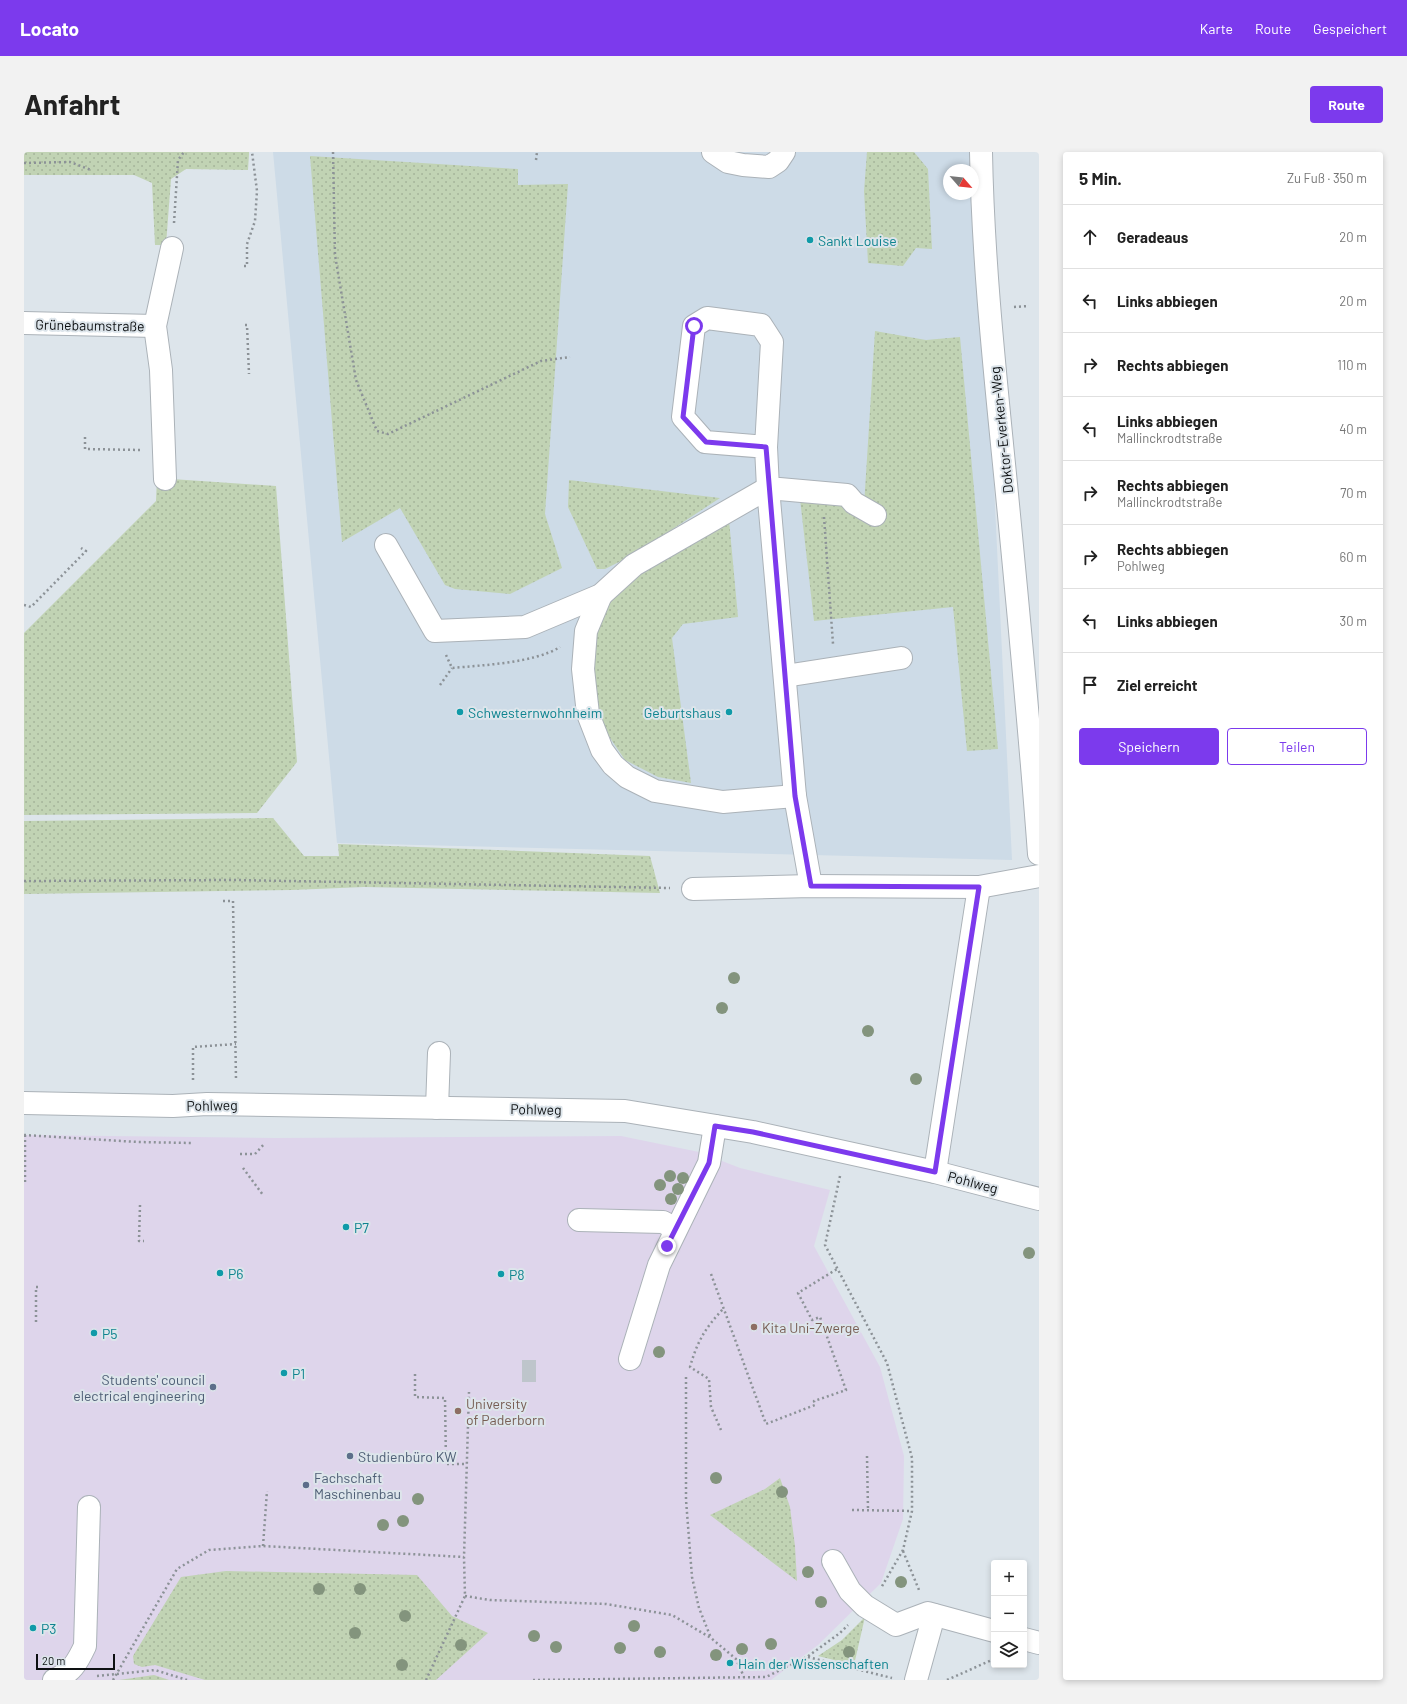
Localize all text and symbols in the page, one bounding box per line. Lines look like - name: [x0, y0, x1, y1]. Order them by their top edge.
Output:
- text: Locato: [20, 17, 79, 40]
- text: Karte: [1200, 20, 1233, 37]
- text: Route: [1255, 20, 1291, 37]
- text: Gespeichert: [1313, 20, 1387, 37]
- button: Route: [1310, 86, 1383, 123]
- text: Anfahrt: [24, 87, 120, 121]
- north arrow: [943, 164, 979, 200]
- text: 5 Min.: [1079, 168, 1122, 188]
- text: Zu Fuß · 350 m: [1287, 170, 1367, 186]
- icon: ahead: [1079, 226, 1101, 248]
- text: Geradeaus: [1117, 228, 1188, 246]
- text: 20 m: [1339, 229, 1367, 245]
- place label: Sankt Louise: [818, 232, 897, 249]
- marker: Sankt Louise: [805, 235, 815, 245]
- icon: left: [1079, 290, 1101, 312]
- text: Links abbiegen: [1117, 292, 1218, 310]
- text: 20 m: [1339, 293, 1367, 309]
- street label: Grünebaumstraße: [35, 316, 145, 334]
- route start: [685, 317, 703, 335]
- icon: right: [1079, 354, 1101, 376]
- text: Rechts abbiegen: [1117, 356, 1228, 374]
- text: 110 m: [1337, 357, 1367, 373]
- street label: Doktor-Everken-Weg: [986, 366, 1016, 494]
- text: Links abbiegen: [1117, 412, 1218, 430]
- icon: left: [1079, 418, 1101, 440]
- text: 40 m: [1339, 421, 1367, 437]
- text: Mallinckrodtstraße: [1117, 430, 1223, 446]
- text: Rechts abbiegen: [1117, 476, 1228, 494]
- icon: right: [1079, 482, 1101, 504]
- text: 70 m: [1340, 485, 1367, 501]
- text: Mallinckrodtstraße: [1117, 494, 1223, 510]
- text: Rechts abbiegen: [1117, 540, 1228, 558]
- icon: right: [1079, 546, 1101, 568]
- text: 60 m: [1340, 549, 1367, 565]
- text: Pohlweg: [1117, 558, 1165, 574]
- icon: left: [1079, 610, 1101, 632]
- text: Links abbiegen: [1117, 612, 1218, 630]
- text: 30 m: [1340, 613, 1367, 629]
- icon: arrive: [1079, 674, 1101, 696]
- text: Ziel erreicht: [1117, 676, 1198, 694]
- place label: Schwesternwohnheim: [468, 704, 602, 721]
- place label: Geburtshaus: [644, 704, 721, 721]
- marker: Schwesternwohnheim: [455, 707, 465, 717]
- marker: Geburtshaus: [724, 707, 734, 717]
- button: Speichern: [1079, 728, 1219, 765]
- button: Teilen: [1227, 728, 1367, 765]
- street label: Pohlweg: [186, 1096, 238, 1114]
- street label: Pohlweg: [510, 1100, 562, 1118]
- street label: Pohlweg: [946, 1167, 1000, 1197]
- place label: P7: [354, 1219, 369, 1236]
- marker: P7: [341, 1222, 351, 1232]
- route end: [658, 1237, 676, 1255]
- place label: P6: [228, 1265, 244, 1282]
- place label: P8: [509, 1266, 525, 1283]
- marker: P6: [215, 1268, 225, 1278]
- marker: P8: [496, 1269, 506, 1279]
- place label: Kita Uni-Zwerge: [762, 1319, 860, 1336]
- marker: Kita Uni-Zwerge: [749, 1322, 759, 1332]
- place label: P5: [102, 1325, 117, 1342]
- marker: P5: [89, 1328, 99, 1338]
- place label: P1: [292, 1365, 305, 1382]
- marker: P1: [279, 1368, 289, 1378]
- place label: Students' council electrical engineering: [73, 1371, 205, 1404]
- marker: Students' council electrical engineering: [208, 1382, 218, 1392]
- place label: University of Paderborn: [466, 1395, 545, 1428]
- marker: University of Paderborn: [453, 1406, 463, 1416]
- place label: Studienbüro KW: [358, 1448, 456, 1465]
- marker: Studienbüro KW: [345, 1451, 355, 1461]
- place label: Fachschaft Maschinenbau: [314, 1469, 401, 1502]
- marker: Fachschaft Maschinenbau: [301, 1480, 311, 1490]
- map controls: [991, 1560, 1027, 1668]
- button: +: [991, 1560, 1027, 1596]
- button: −: [991, 1596, 1027, 1632]
- place label: P3: [41, 1620, 57, 1637]
- marker: P3: [28, 1623, 38, 1633]
- button: layers: [991, 1632, 1027, 1668]
- scale bar: [36, 1652, 115, 1671]
- text: 20 m: [42, 1654, 65, 1667]
- place label: Hain der Wissenschaften: [738, 1655, 889, 1672]
- marker: Hain der Wissenschaften: [725, 1658, 735, 1668]

